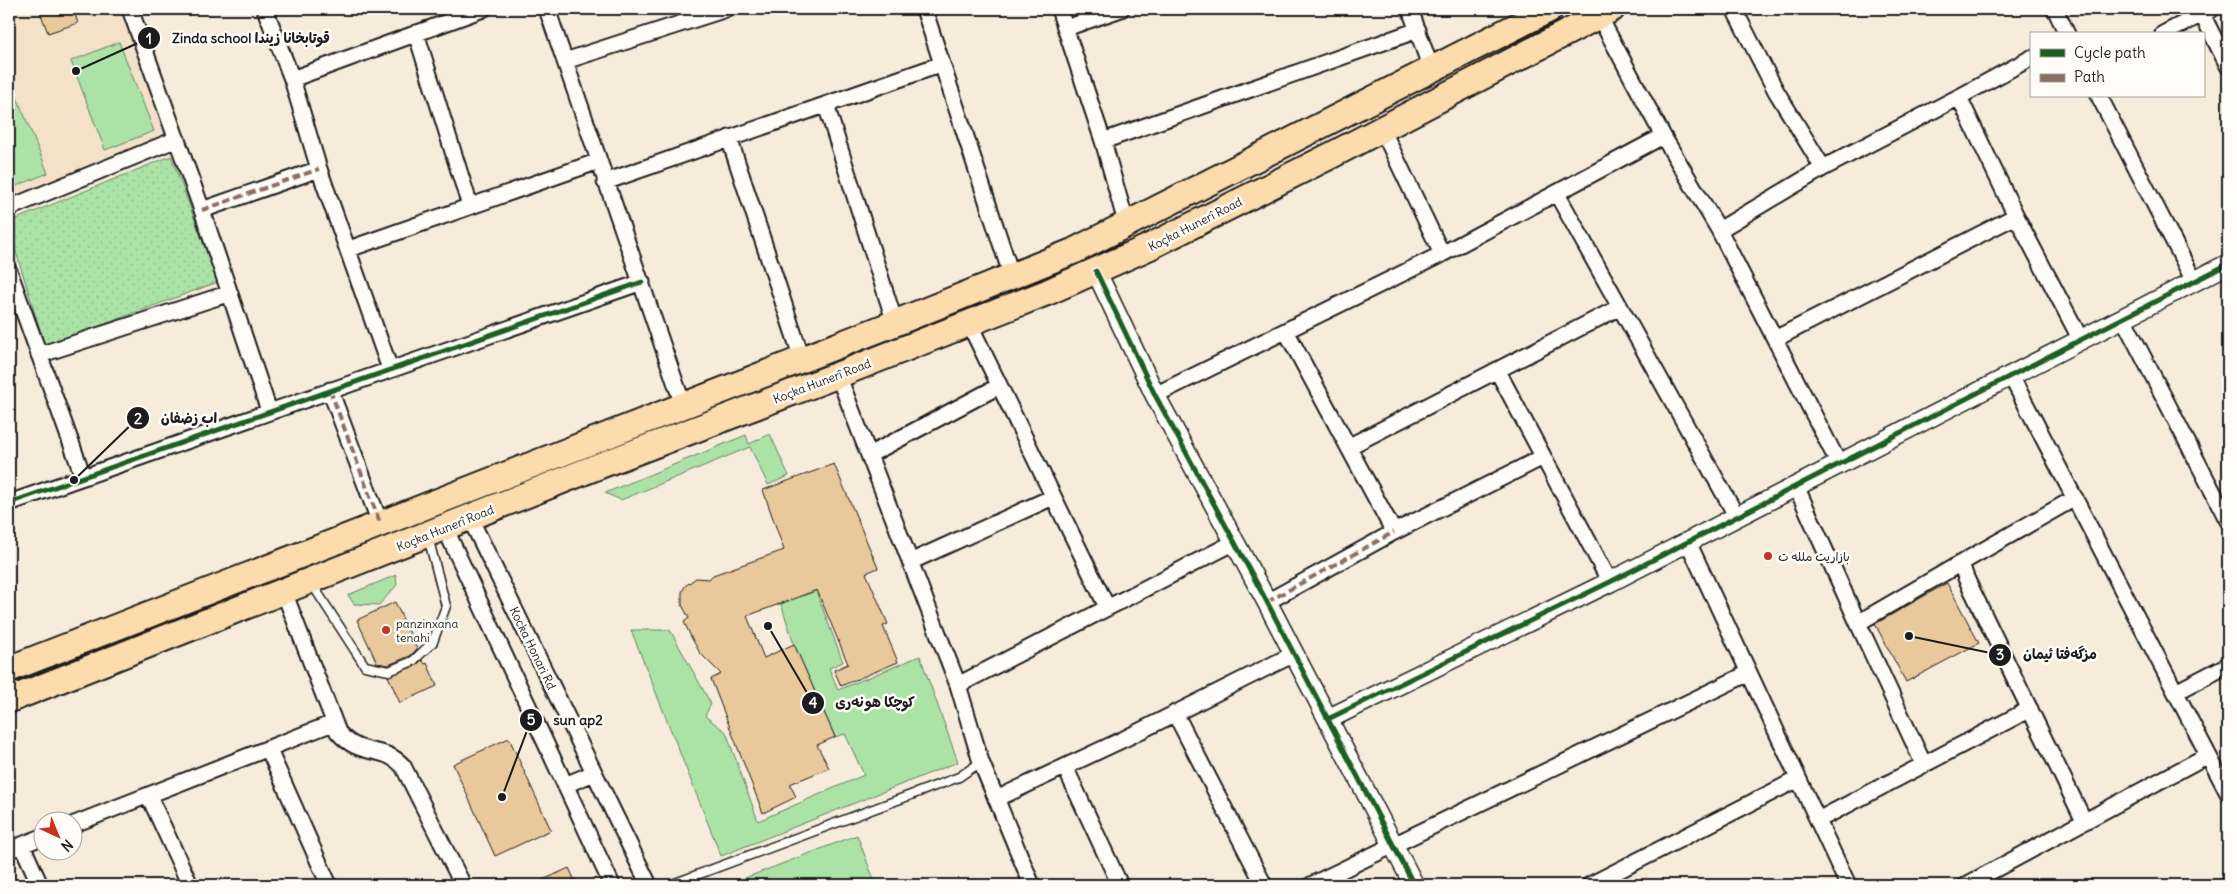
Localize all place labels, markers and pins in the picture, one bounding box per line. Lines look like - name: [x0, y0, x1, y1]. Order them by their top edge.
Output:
- callout: Zinda school قوتابخانا زیندا: [137, 24, 340, 53]
- callout: اب زضفان: [126, 404, 227, 433]
- place label: بازاريت ملله ت: [1778, 549, 1850, 565]
- marker: بازاريت ملله ت: [1762, 550, 1774, 562]
- place label: panzinxana tenahi: [396, 616, 459, 645]
- marker: panzinxana tenahi: [380, 624, 392, 636]
- callout: مزگەفتا ئيمان: [1988, 640, 2107, 669]
- callout: كوچكا هونەری: [801, 688, 925, 717]
- callout: sun ap2: [519, 706, 613, 735]

